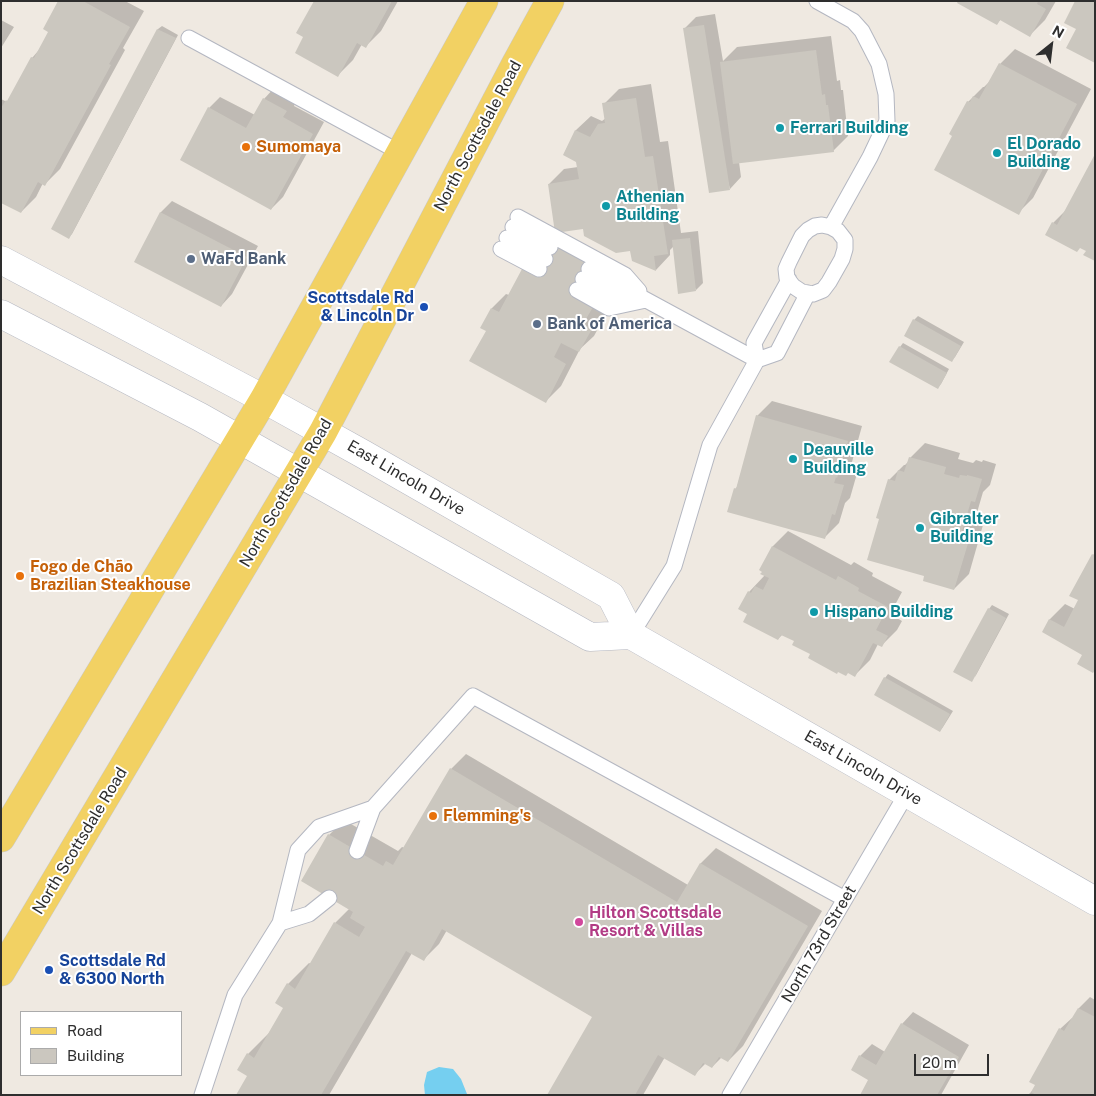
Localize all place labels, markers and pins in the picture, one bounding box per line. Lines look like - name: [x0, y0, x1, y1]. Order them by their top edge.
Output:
- place label: Ferrari Building: [790, 118, 909, 138]
- marker: Ferrari Building: [774, 122, 786, 134]
- place label: El Dorado Building: [1007, 134, 1081, 172]
- place label: Sumomaya: [256, 137, 341, 157]
- marker: Sumomaya: [240, 141, 252, 153]
- marker: El Dorado Building: [991, 147, 1003, 159]
- place label: Athenian Building: [616, 187, 685, 225]
- marker: Athenian Building: [600, 200, 612, 212]
- place label: WaFd Bank: [201, 249, 286, 269]
- marker: WaFd Bank: [185, 253, 197, 265]
- place label: Scottsdale Rd & Lincoln Dr: [307, 288, 414, 326]
- marker: Scottsdale Rd & Lincoln Dr: [418, 301, 430, 313]
- place label: Bank of America: [547, 314, 672, 334]
- marker: Bank of America: [531, 318, 543, 330]
- place label: Deauville Building: [803, 440, 874, 478]
- marker: Deauville Building: [787, 453, 799, 465]
- place label: Gibralter Building: [930, 509, 999, 547]
- marker: Gibralter Building: [914, 522, 926, 534]
- place label: Fogo de Chão Brazilian Steakhouse: [30, 557, 191, 595]
- marker: Fogo de Chão Brazilian Steakhouse: [14, 570, 26, 582]
- place label: Hispano Building: [824, 602, 953, 622]
- marker: Hispano Building: [808, 606, 820, 618]
- place label: Flemming's: [443, 806, 531, 826]
- marker: Flemming's: [427, 810, 439, 822]
- place label: Hilton Scottsdale Resort & Villas: [589, 903, 722, 941]
- marker: Hilton Scottsdale Resort & Villas: [573, 916, 585, 928]
- place label: Scottsdale Rd & 6300 North: [59, 951, 166, 989]
- marker: Scottsdale Rd & 6300 North: [43, 964, 55, 976]

